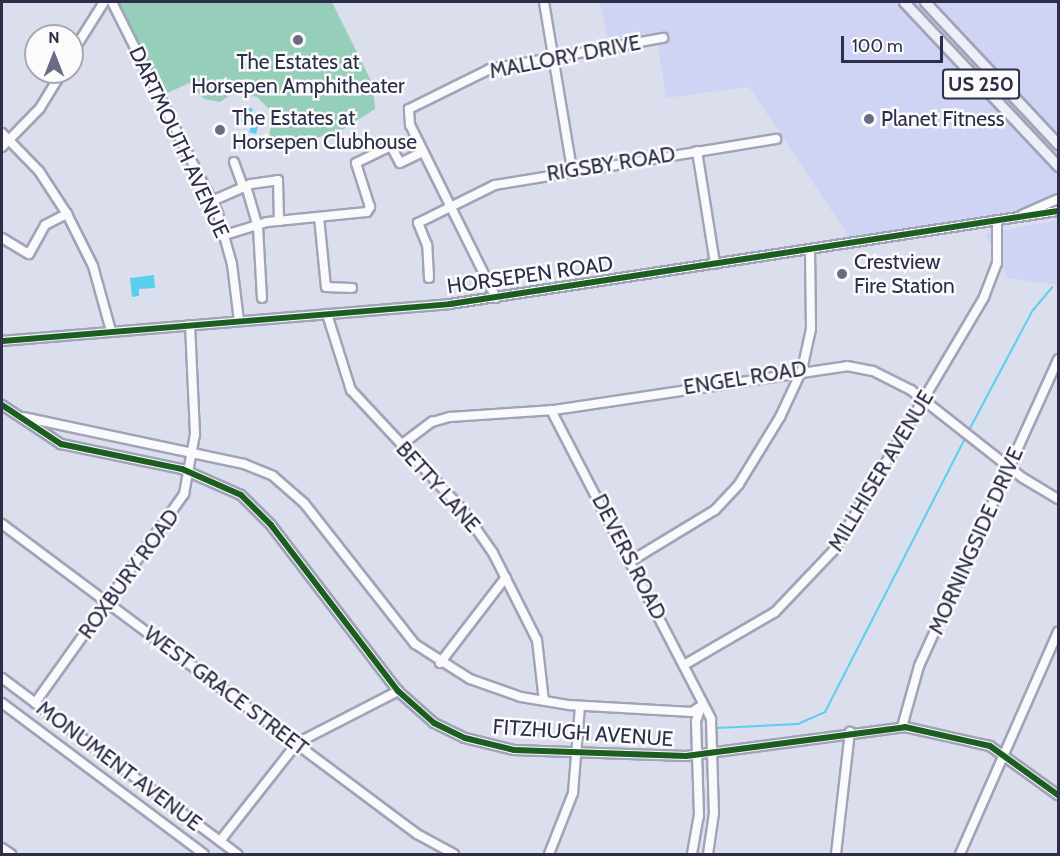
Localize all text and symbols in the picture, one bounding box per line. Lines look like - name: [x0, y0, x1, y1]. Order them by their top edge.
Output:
- north arrow: [24, 24, 84, 84]
- scale bar: [844, 24, 946, 62]
- text: N: [48, 28, 60, 47]
- street label: MALLORY DRIVE: [487, 30, 643, 84]
- marker: The Estates at Horsepen Amphitheater: [291, 33, 305, 47]
- text: 100 m: [852, 35, 903, 57]
- street label: DARTMOUTH AVENUE: [124, 42, 234, 242]
- place label: The Estates at Horsepen Amphitheater: [191, 49, 405, 99]
- road number: US 250: [942, 67, 1020, 101]
- place label: The Estates at Horsepen Clubhouse: [232, 105, 417, 155]
- place label: Planet Fitness: [881, 106, 1004, 132]
- marker: Planet Fitness: [862, 112, 876, 126]
- marker: The Estates at Horsepen Clubhouse: [213, 123, 227, 137]
- street label: RIGSBY ROAD: [545, 141, 677, 187]
- place label: Crestview Fire Station: [854, 249, 955, 299]
- street label: HORSEPEN ROAD: [445, 251, 615, 299]
- marker: Crestview Fire Station: [835, 267, 849, 281]
- street label: ENGEL ROAD: [682, 356, 808, 400]
- street label: MILLHISER AVENUE: [823, 386, 939, 556]
- street label: BETTY LANE: [391, 437, 485, 537]
- street label: MORNINGSIDE DRIVE: [923, 444, 1029, 638]
- street label: DEVERS ROAD: [586, 490, 672, 624]
- street label: ROXBURY ROAD: [73, 504, 185, 644]
- street label: WEST GRACE STREET: [139, 621, 313, 761]
- street label: MONUMENT AVENUE: [31, 696, 207, 836]
- street label: FITZHUGH AVENUE: [492, 714, 674, 752]

